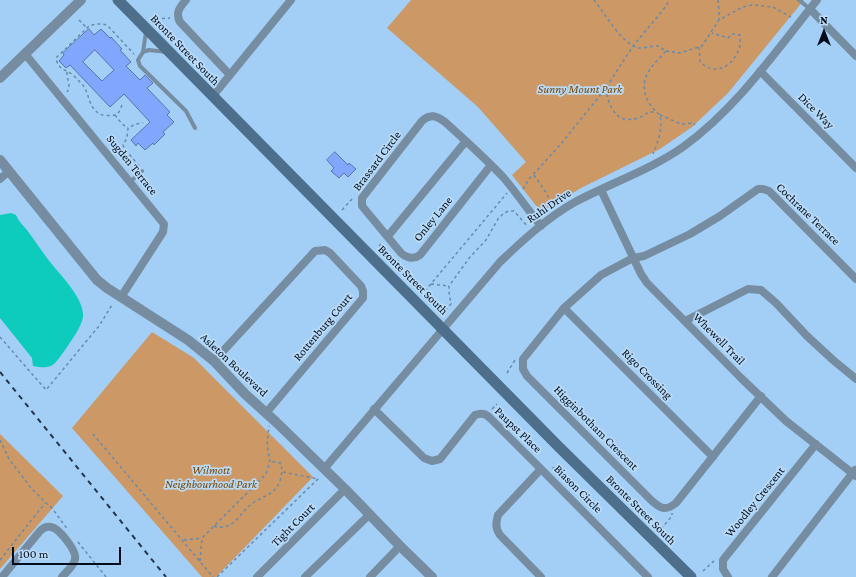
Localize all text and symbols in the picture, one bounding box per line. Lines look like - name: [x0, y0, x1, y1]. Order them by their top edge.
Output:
- street label: Bronte Street South: [147, 12, 223, 88]
- north arrow: [804, 12, 844, 52]
- text: N: [820, 14, 828, 26]
- park label: Sunny Mount Park: [538, 82, 622, 96]
- street label: Dice Way: [795, 90, 837, 132]
- street label: Brassard Circle: [350, 128, 404, 194]
- street label: Sugden Terrace: [103, 132, 161, 198]
- street label: Cochrane Terrace: [773, 180, 843, 248]
- street label: Ruhl Drive: [524, 186, 574, 226]
- street label: Onley Lane: [410, 194, 456, 244]
- street label: Bronte Street South: [375, 242, 451, 318]
- street label: Rottenburg Court: [290, 290, 356, 364]
- street label: Whewell Trail: [690, 310, 748, 368]
- street label: Asleton Boulevard: [197, 330, 271, 400]
- street label: Rigo Crossing: [619, 346, 675, 402]
- street label: Higginbotham Crescent: [551, 383, 641, 473]
- street label: Paupst Place: [491, 404, 545, 456]
- street label: Biason Circle: [551, 462, 605, 516]
- park label: Wilmott Neighbourhood Park: [165, 463, 257, 491]
- street label: Woodley Crescent: [722, 464, 788, 540]
- street label: Bronte Street South: [603, 472, 679, 548]
- street label: Tight Court: [268, 500, 318, 550]
- scale bar: [14, 539, 123, 565]
- text: 100 m: [19, 547, 48, 561]

